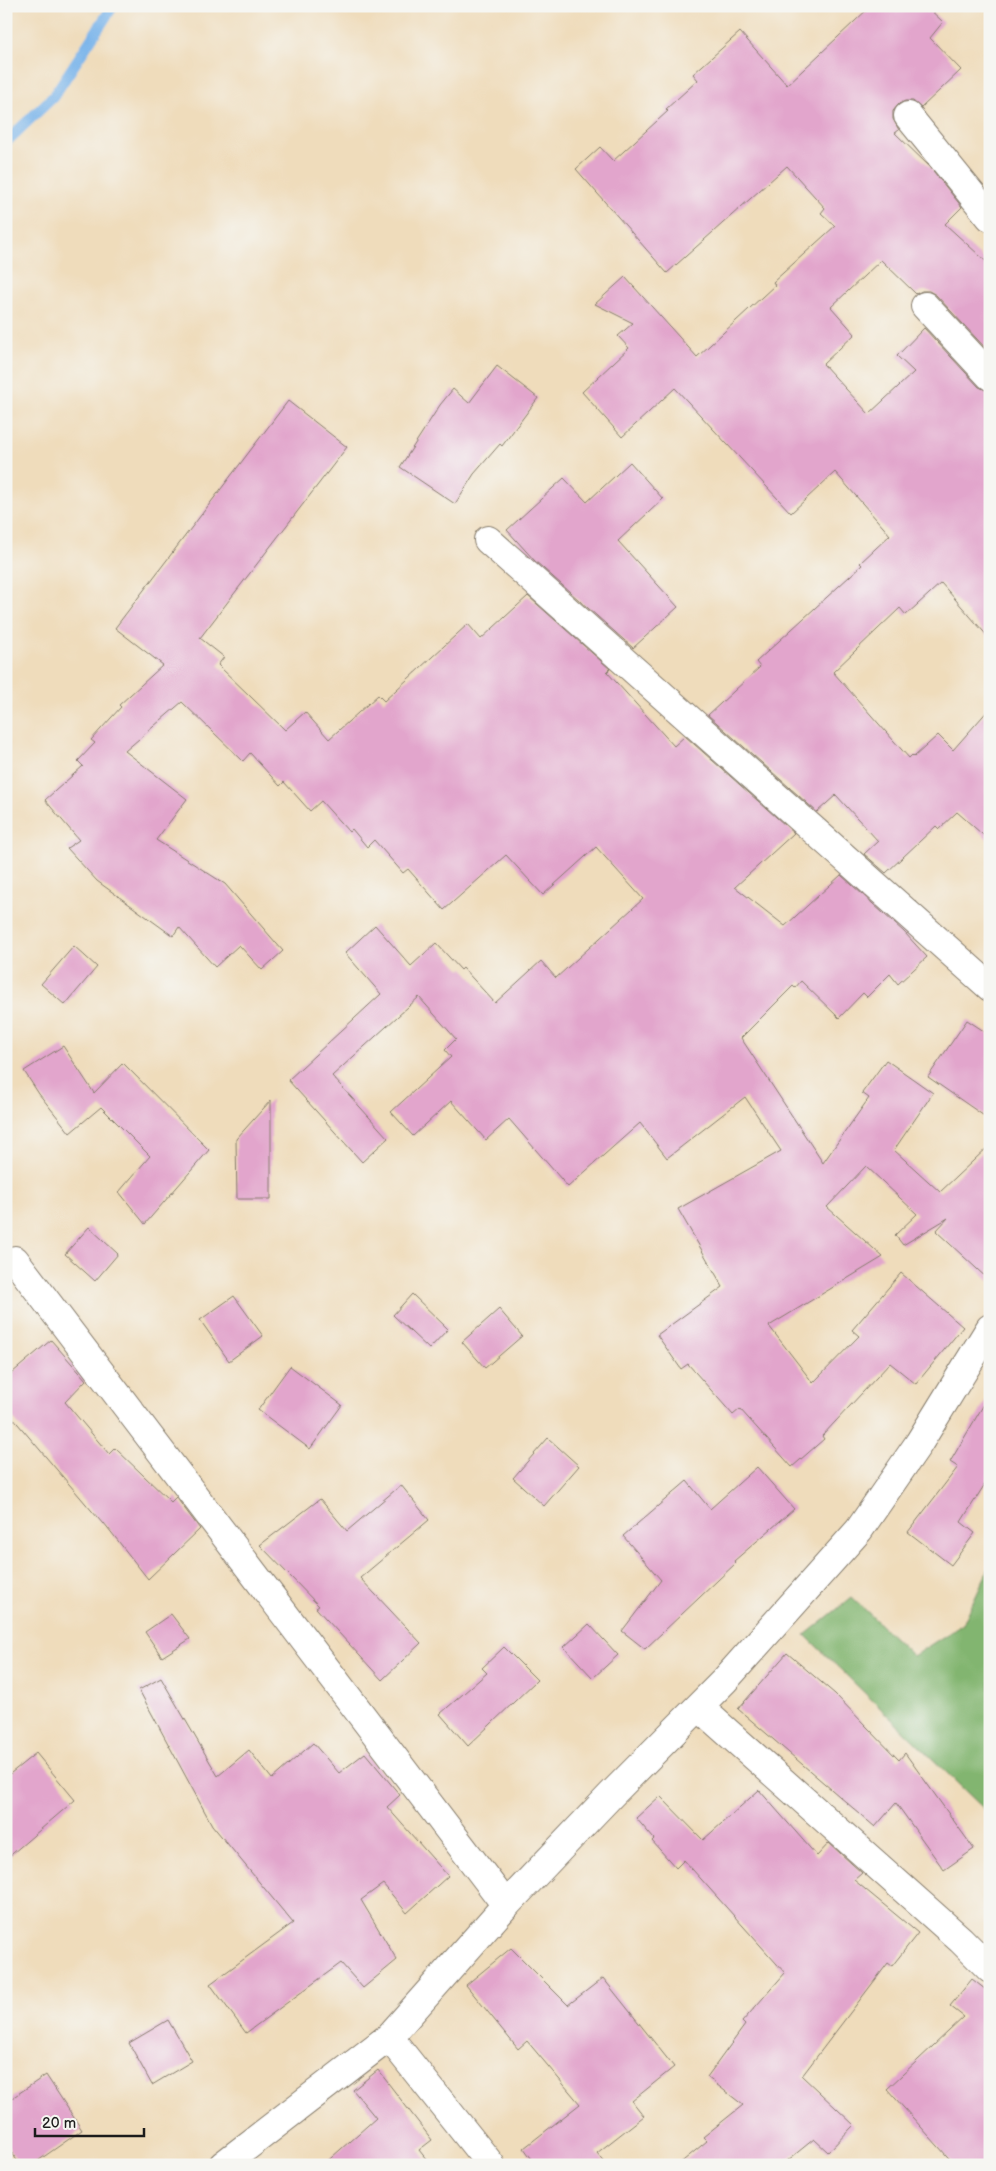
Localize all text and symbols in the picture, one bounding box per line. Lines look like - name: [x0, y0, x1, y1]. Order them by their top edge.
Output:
- scale bar: [35, 2106, 144, 2138]
- text: 20 m: [42, 2114, 76, 2133]

